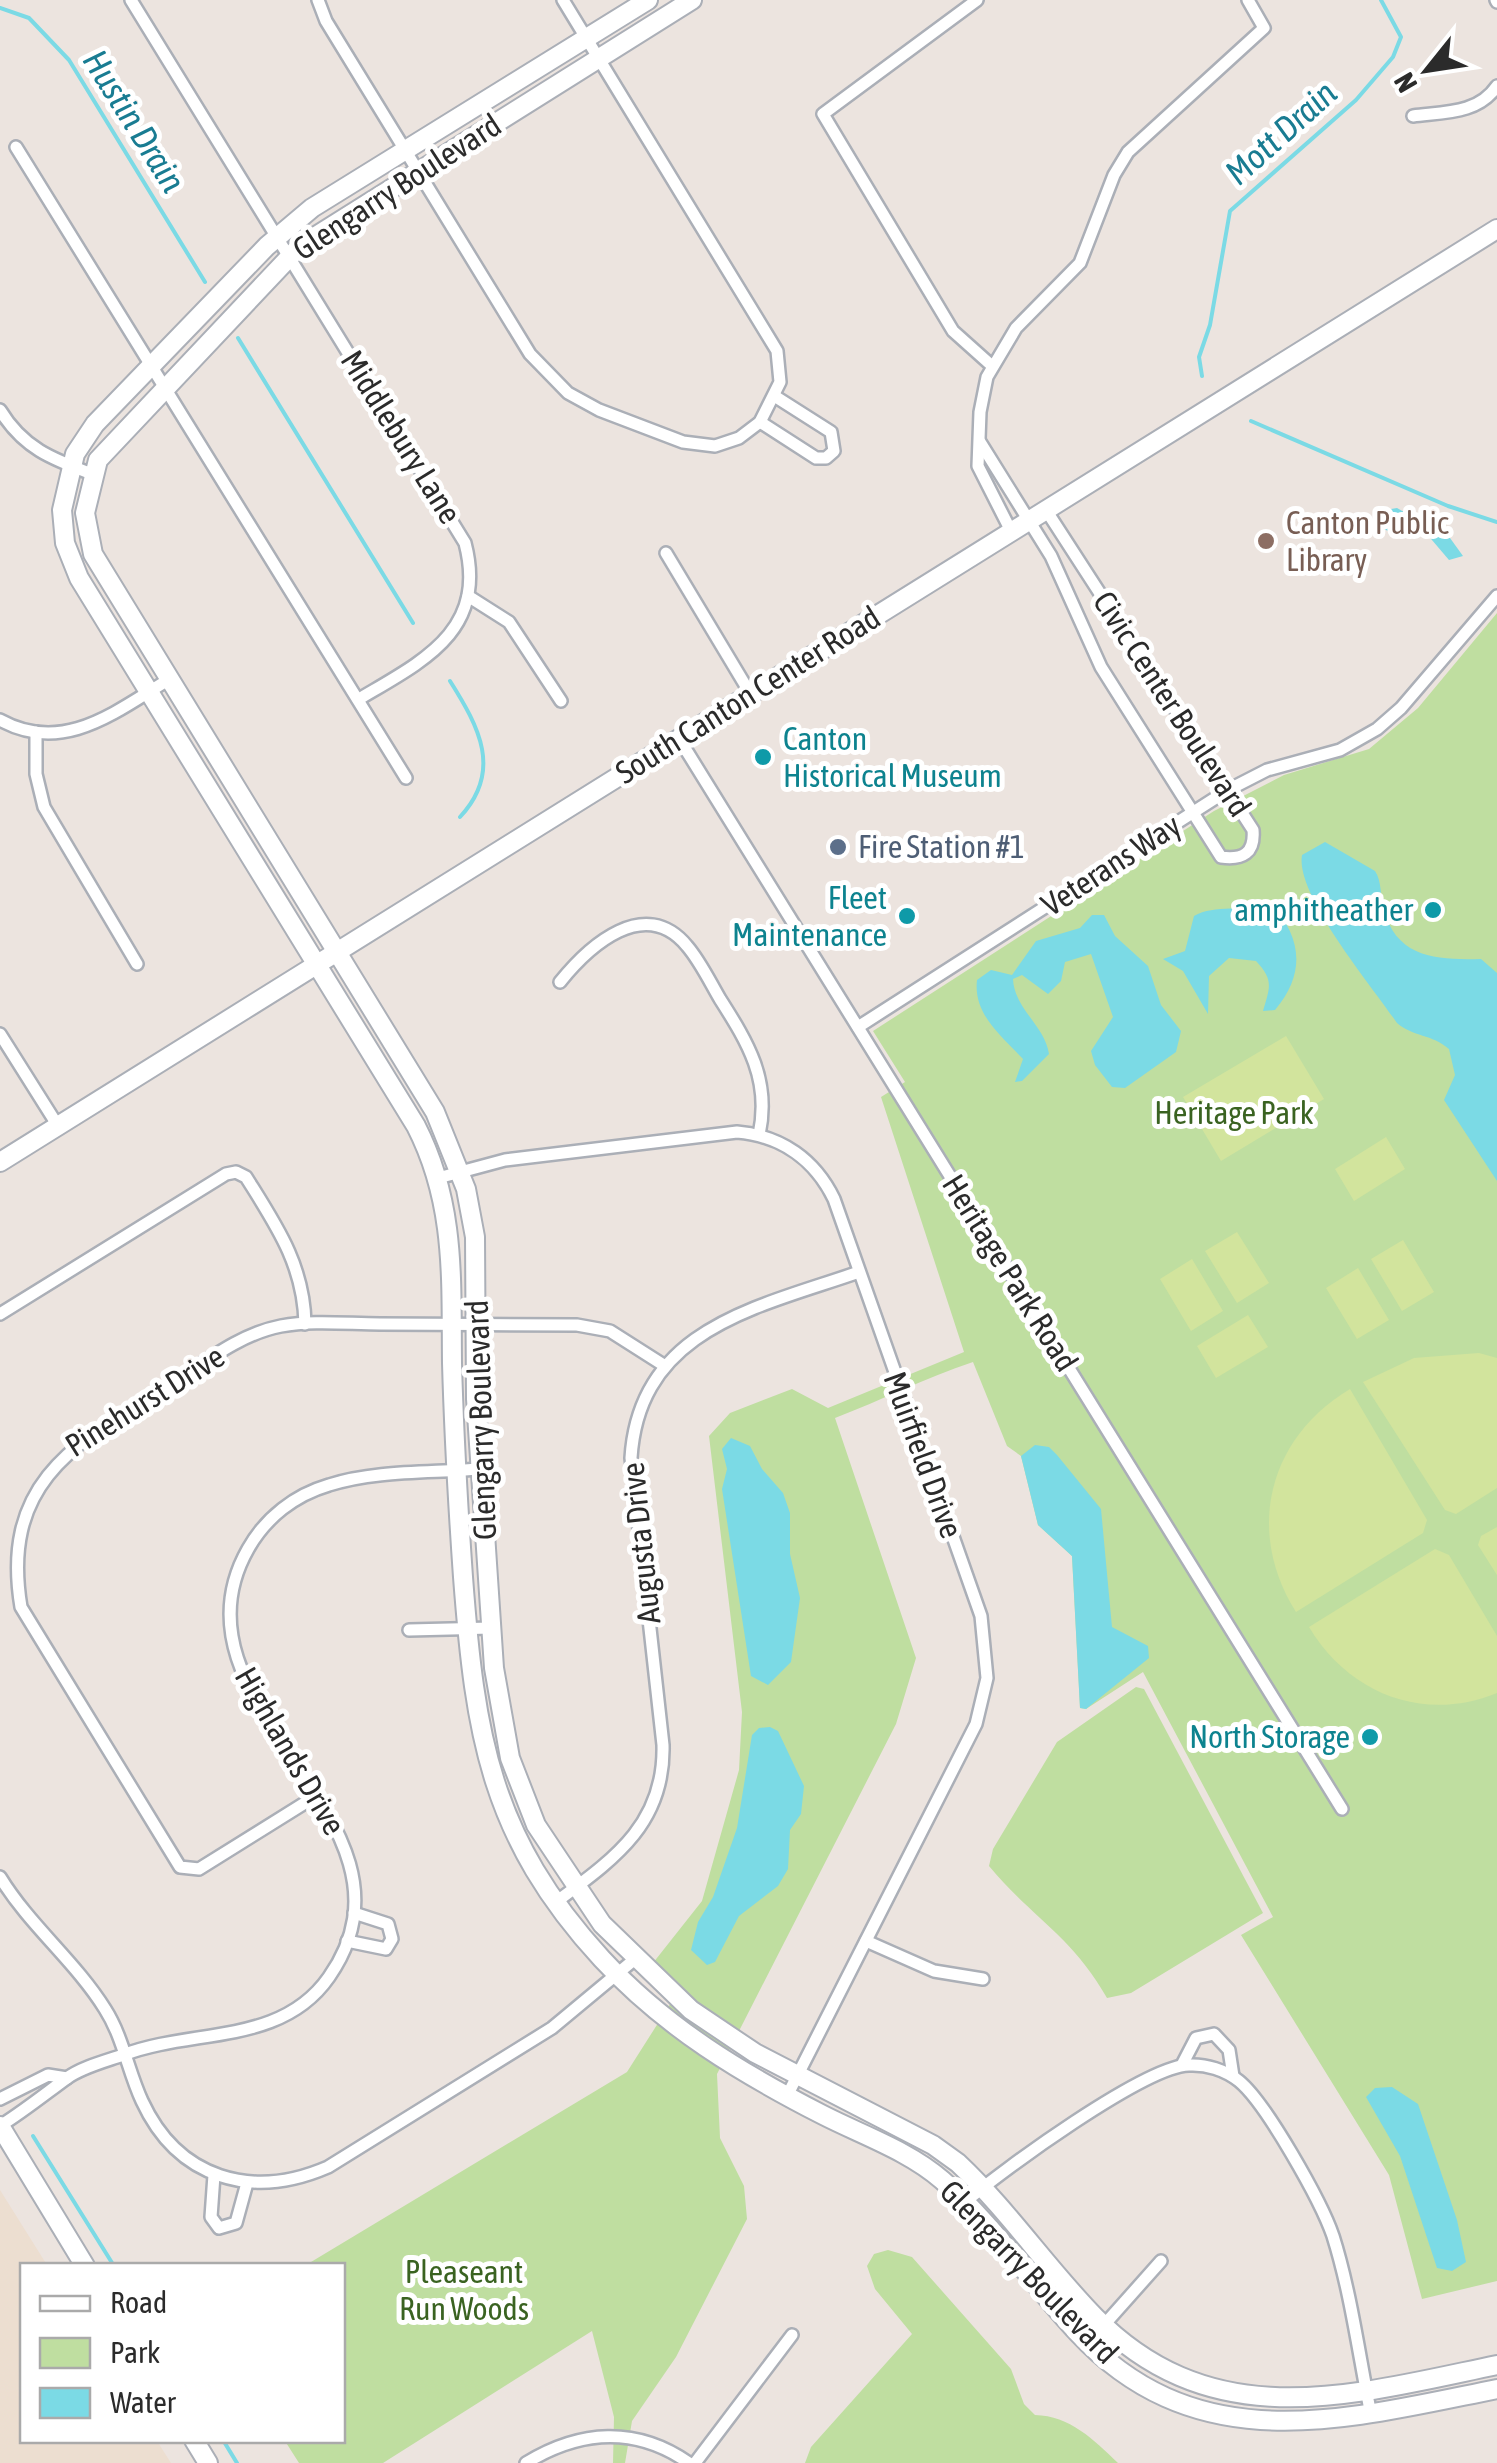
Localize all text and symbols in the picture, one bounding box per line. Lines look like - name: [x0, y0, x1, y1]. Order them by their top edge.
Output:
- north arrow: [1377, 20, 1477, 120]
- water label: Hustin Drain: [76, 42, 194, 199]
- text: N: [1387, 67, 1423, 98]
- water label: Mott Drain: [1217, 72, 1344, 192]
- street label: Glengarry Boulevard: [286, 106, 507, 267]
- street label: Middlebury Lane: [334, 343, 469, 530]
- place label: Canton Public Library: [1286, 504, 1449, 578]
- marker: Canton Public Library: [1255, 530, 1277, 552]
- street label: Civic Center Boulevard: [1086, 584, 1259, 823]
- street label: South Canton Center Road: [609, 598, 887, 791]
- place label: Canton Historical Museum: [783, 720, 1002, 794]
- marker: Canton Historical Museum: [752, 746, 774, 768]
- street label: Veterans Way: [1034, 806, 1187, 923]
- place label: Fire Station #1: [858, 828, 1025, 865]
- marker: Fire Station #1: [827, 836, 849, 858]
- place label: Fleet Maintenance: [732, 879, 887, 953]
- place label: amphitheather: [1234, 891, 1414, 928]
- marker: amphitheather: [1422, 899, 1444, 921]
- marker: Fleet Maintenance: [896, 905, 918, 927]
- park label: Heritage Park: [1154, 1094, 1314, 1131]
- street label: Heritage Park Road: [935, 1168, 1086, 1378]
- street label: Glengarry Boulevard: [458, 1299, 503, 1541]
- street label: Pinehurst Drive: [59, 1337, 231, 1464]
- street label: Muirfield Drive: [876, 1367, 971, 1543]
- street label: Augusta Drive: [614, 1460, 667, 1626]
- street label: Highlands Drive: [228, 1660, 353, 1841]
- place label: North Storage: [1189, 1718, 1350, 1755]
- marker: North Storage: [1359, 1726, 1381, 1748]
- street label: Glengarry Boulevard: [933, 2172, 1126, 2371]
- park label: Pleaseant Run Woods: [399, 2253, 529, 2327]
- legend: [20, 2263, 345, 2443]
- text: Road: [110, 2285, 167, 2319]
- text: Park: [110, 2335, 160, 2369]
- text: Water: [110, 2385, 177, 2419]

